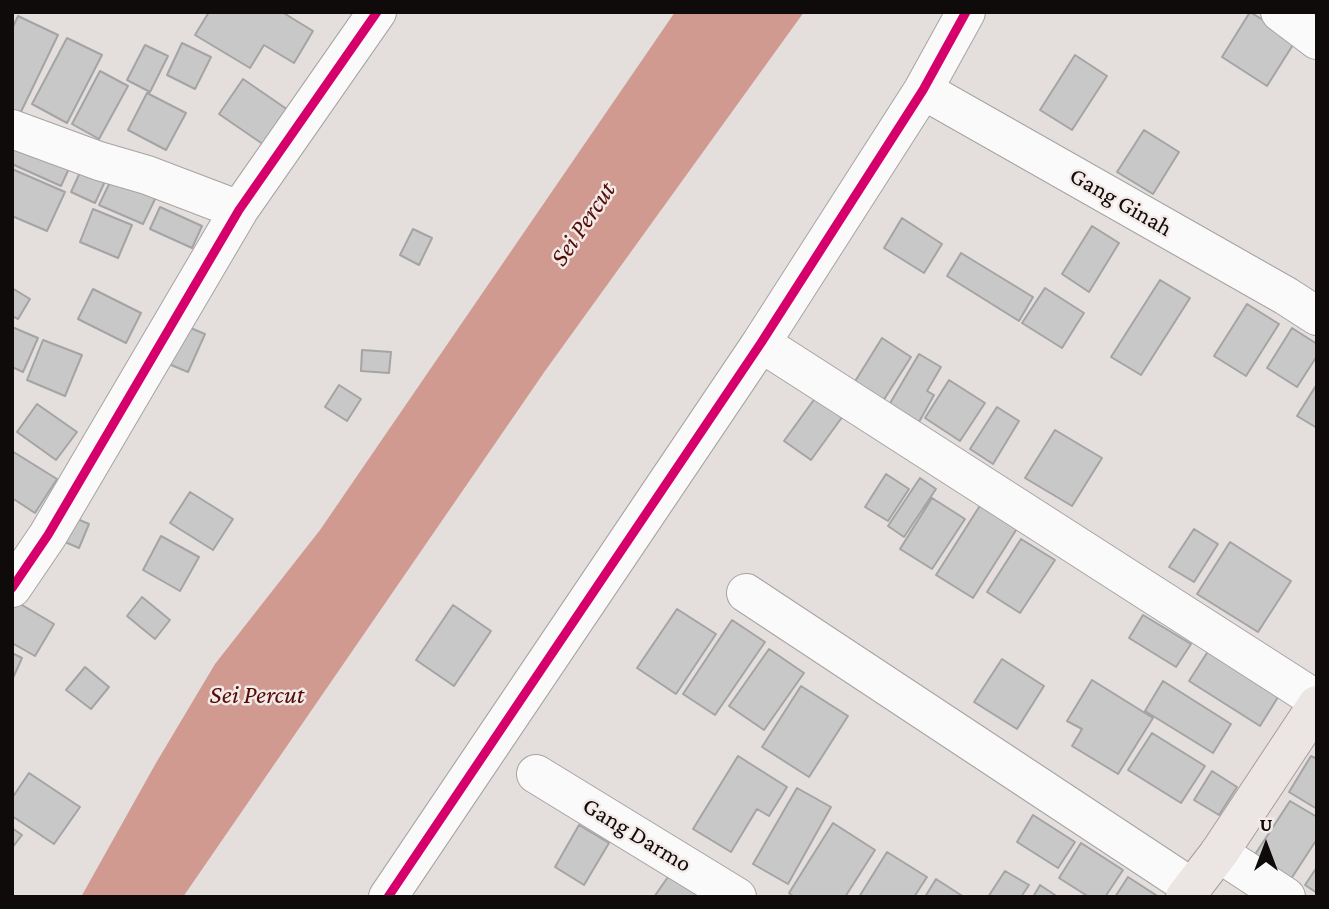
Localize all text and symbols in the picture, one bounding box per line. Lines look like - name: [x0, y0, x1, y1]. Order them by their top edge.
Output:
- street label: Gang Ginah: [1065, 161, 1177, 243]
- water label: Sei Percut: [544, 176, 622, 272]
- water label: Sei Percut: [210, 679, 304, 711]
- street label: Gang Darmo: [577, 791, 697, 879]
- north arrow: [1231, 811, 1301, 881]
- text: U: [1259, 814, 1273, 835]

